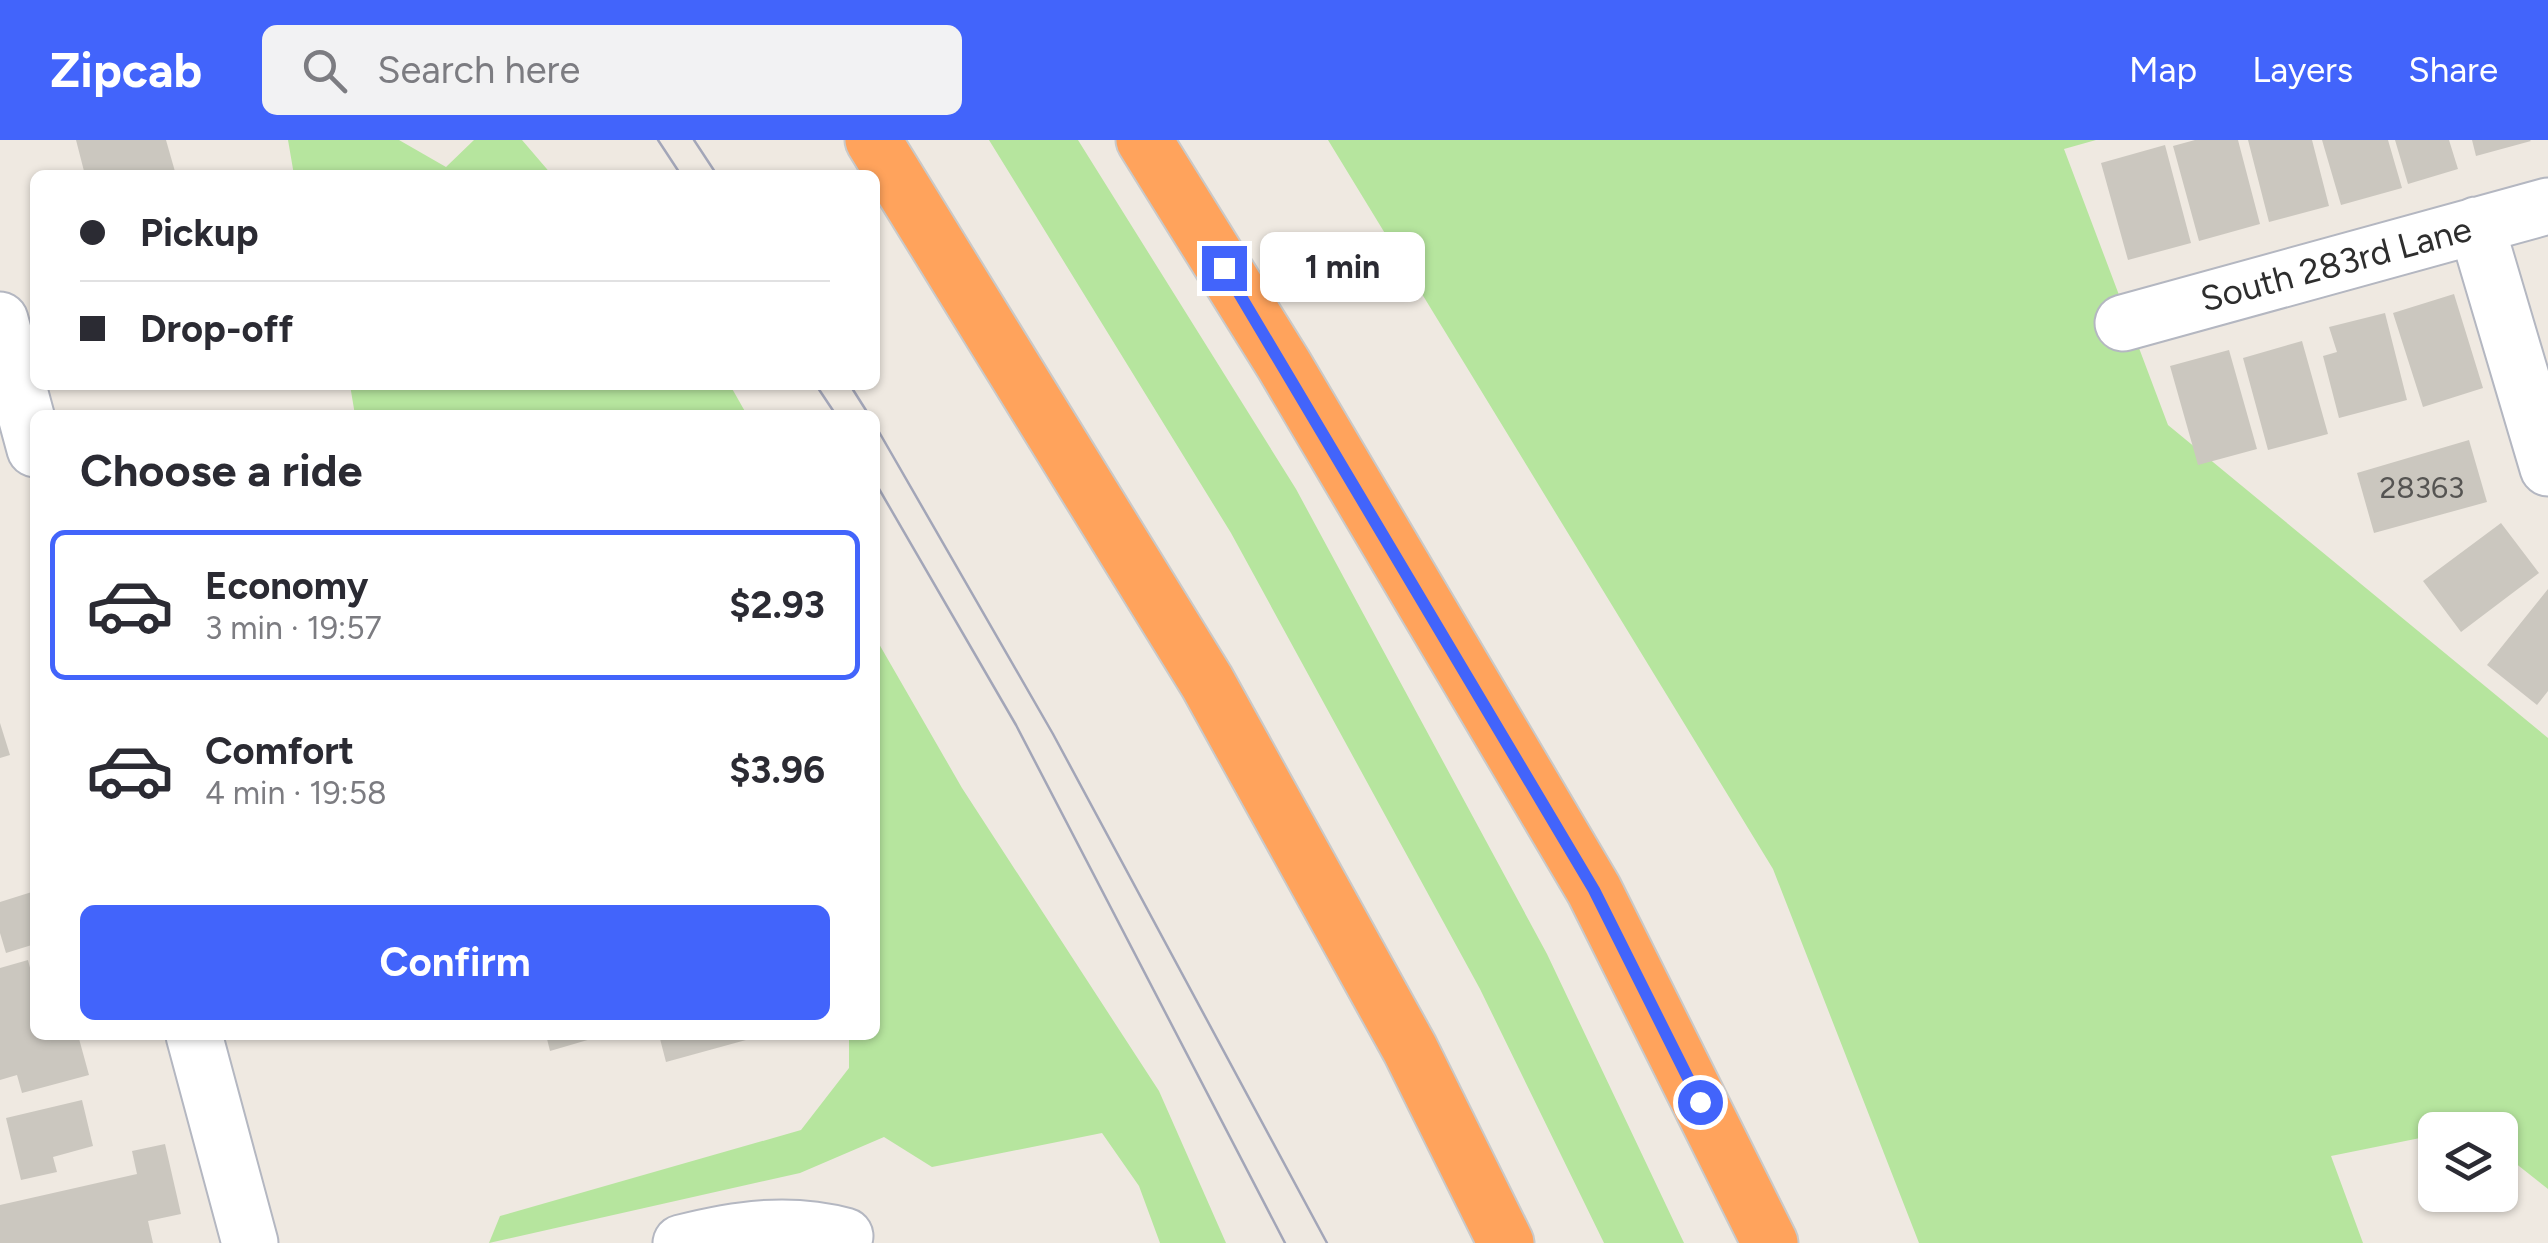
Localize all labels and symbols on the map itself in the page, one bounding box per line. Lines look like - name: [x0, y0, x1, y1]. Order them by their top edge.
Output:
- street label: South 283rd Lane: [2196, 208, 2476, 320]
- callout: 1 min: [1259, 233, 1424, 303]
- route end: [1202, 246, 1247, 291]
- house number: 28363: [2380, 469, 2464, 506]
- route start: [1678, 1080, 1723, 1125]

